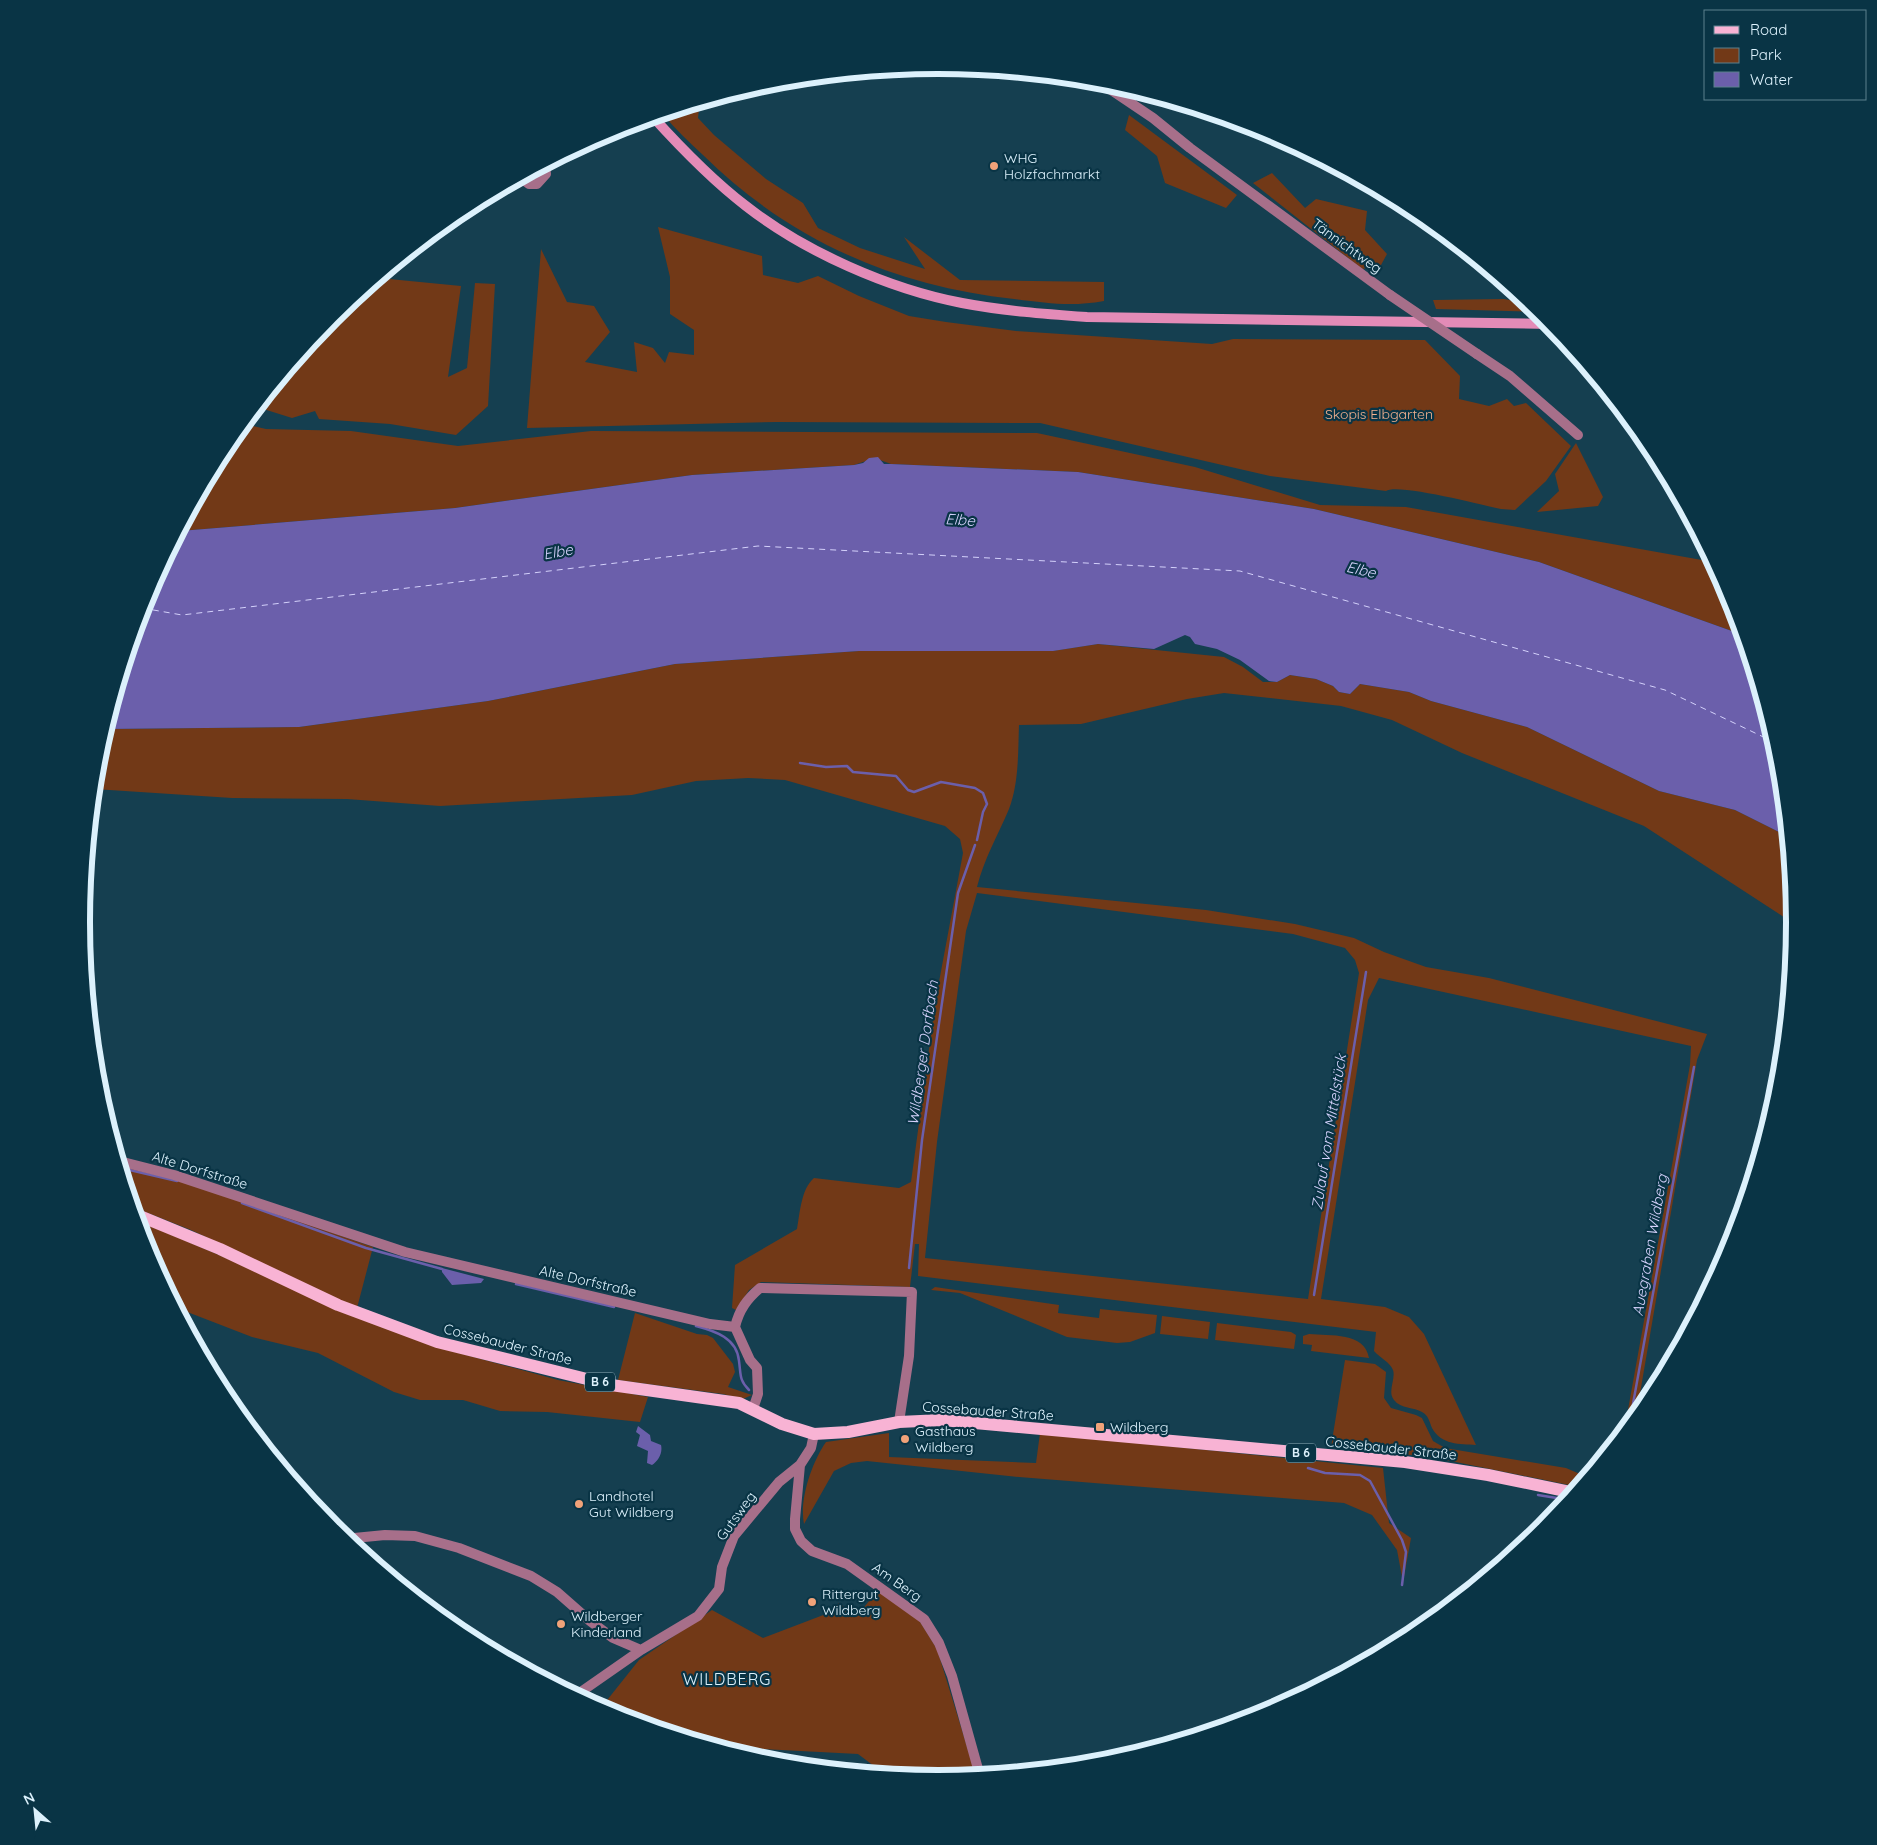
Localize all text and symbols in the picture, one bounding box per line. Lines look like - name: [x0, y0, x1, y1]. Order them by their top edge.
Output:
- legend: [1704, 10, 1867, 100]
- text: Road: [1750, 20, 1787, 39]
- text: Park: [1750, 45, 1782, 64]
- text: Water: [1750, 70, 1793, 89]
- place label: WHG Holzfachmarkt: [1004, 149, 1100, 183]
- marker: WHG Holzfachmarkt: [988, 160, 1000, 172]
- street label: Tännichtweg: [1308, 215, 1386, 277]
- park label: Skopis Elbgarten: [1325, 405, 1433, 423]
- water label: Elbe: [945, 509, 976, 530]
- water label: Elbe: [542, 539, 575, 563]
- water label: Elbe: [1345, 557, 1378, 582]
- water label: Wildberger Dorfbach: [903, 979, 942, 1127]
- water label: Zulauf vom Mittelstück: [1307, 1051, 1351, 1211]
- street label: Alte Dorfstraße: [150, 1147, 250, 1193]
- water label: Auegraben Wildberg: [1628, 1171, 1672, 1317]
- street label: Alte Dorfstraße: [538, 1261, 638, 1301]
- street label: Cossebauder Straße: [442, 1319, 574, 1369]
- road number: B 6: [585, 1372, 615, 1391]
- street label: Cossebauder Straße: [922, 1397, 1054, 1425]
- place label: Wildberg: [1110, 1418, 1168, 1436]
- marker: Wildberg: [1094, 1421, 1106, 1433]
- place label: Gasthaus Wildberg: [915, 1422, 976, 1456]
- street label: Cossebauder Straße: [1325, 1432, 1458, 1464]
- marker: Gasthaus Wildberg: [899, 1433, 911, 1445]
- road number: B 6: [1286, 1444, 1316, 1462]
- place label: Landhotel Gut Wildberg: [589, 1487, 674, 1521]
- street label: Gutsweg: [712, 1488, 760, 1544]
- marker: Landhotel Gut Wildberg: [573, 1498, 585, 1510]
- street label: Am Berg: [869, 1558, 925, 1606]
- place label: Rittergut Wildberg: [822, 1585, 880, 1619]
- marker: Rittergut Wildberg: [806, 1596, 818, 1608]
- place label: Wildberger Kinderland: [571, 1607, 643, 1641]
- marker: Wildberger Kinderland: [555, 1618, 567, 1630]
- district label: WILDBERG: [683, 1669, 771, 1689]
- north arrow: [10, 1785, 60, 1835]
- text: N: [20, 1788, 38, 1809]

